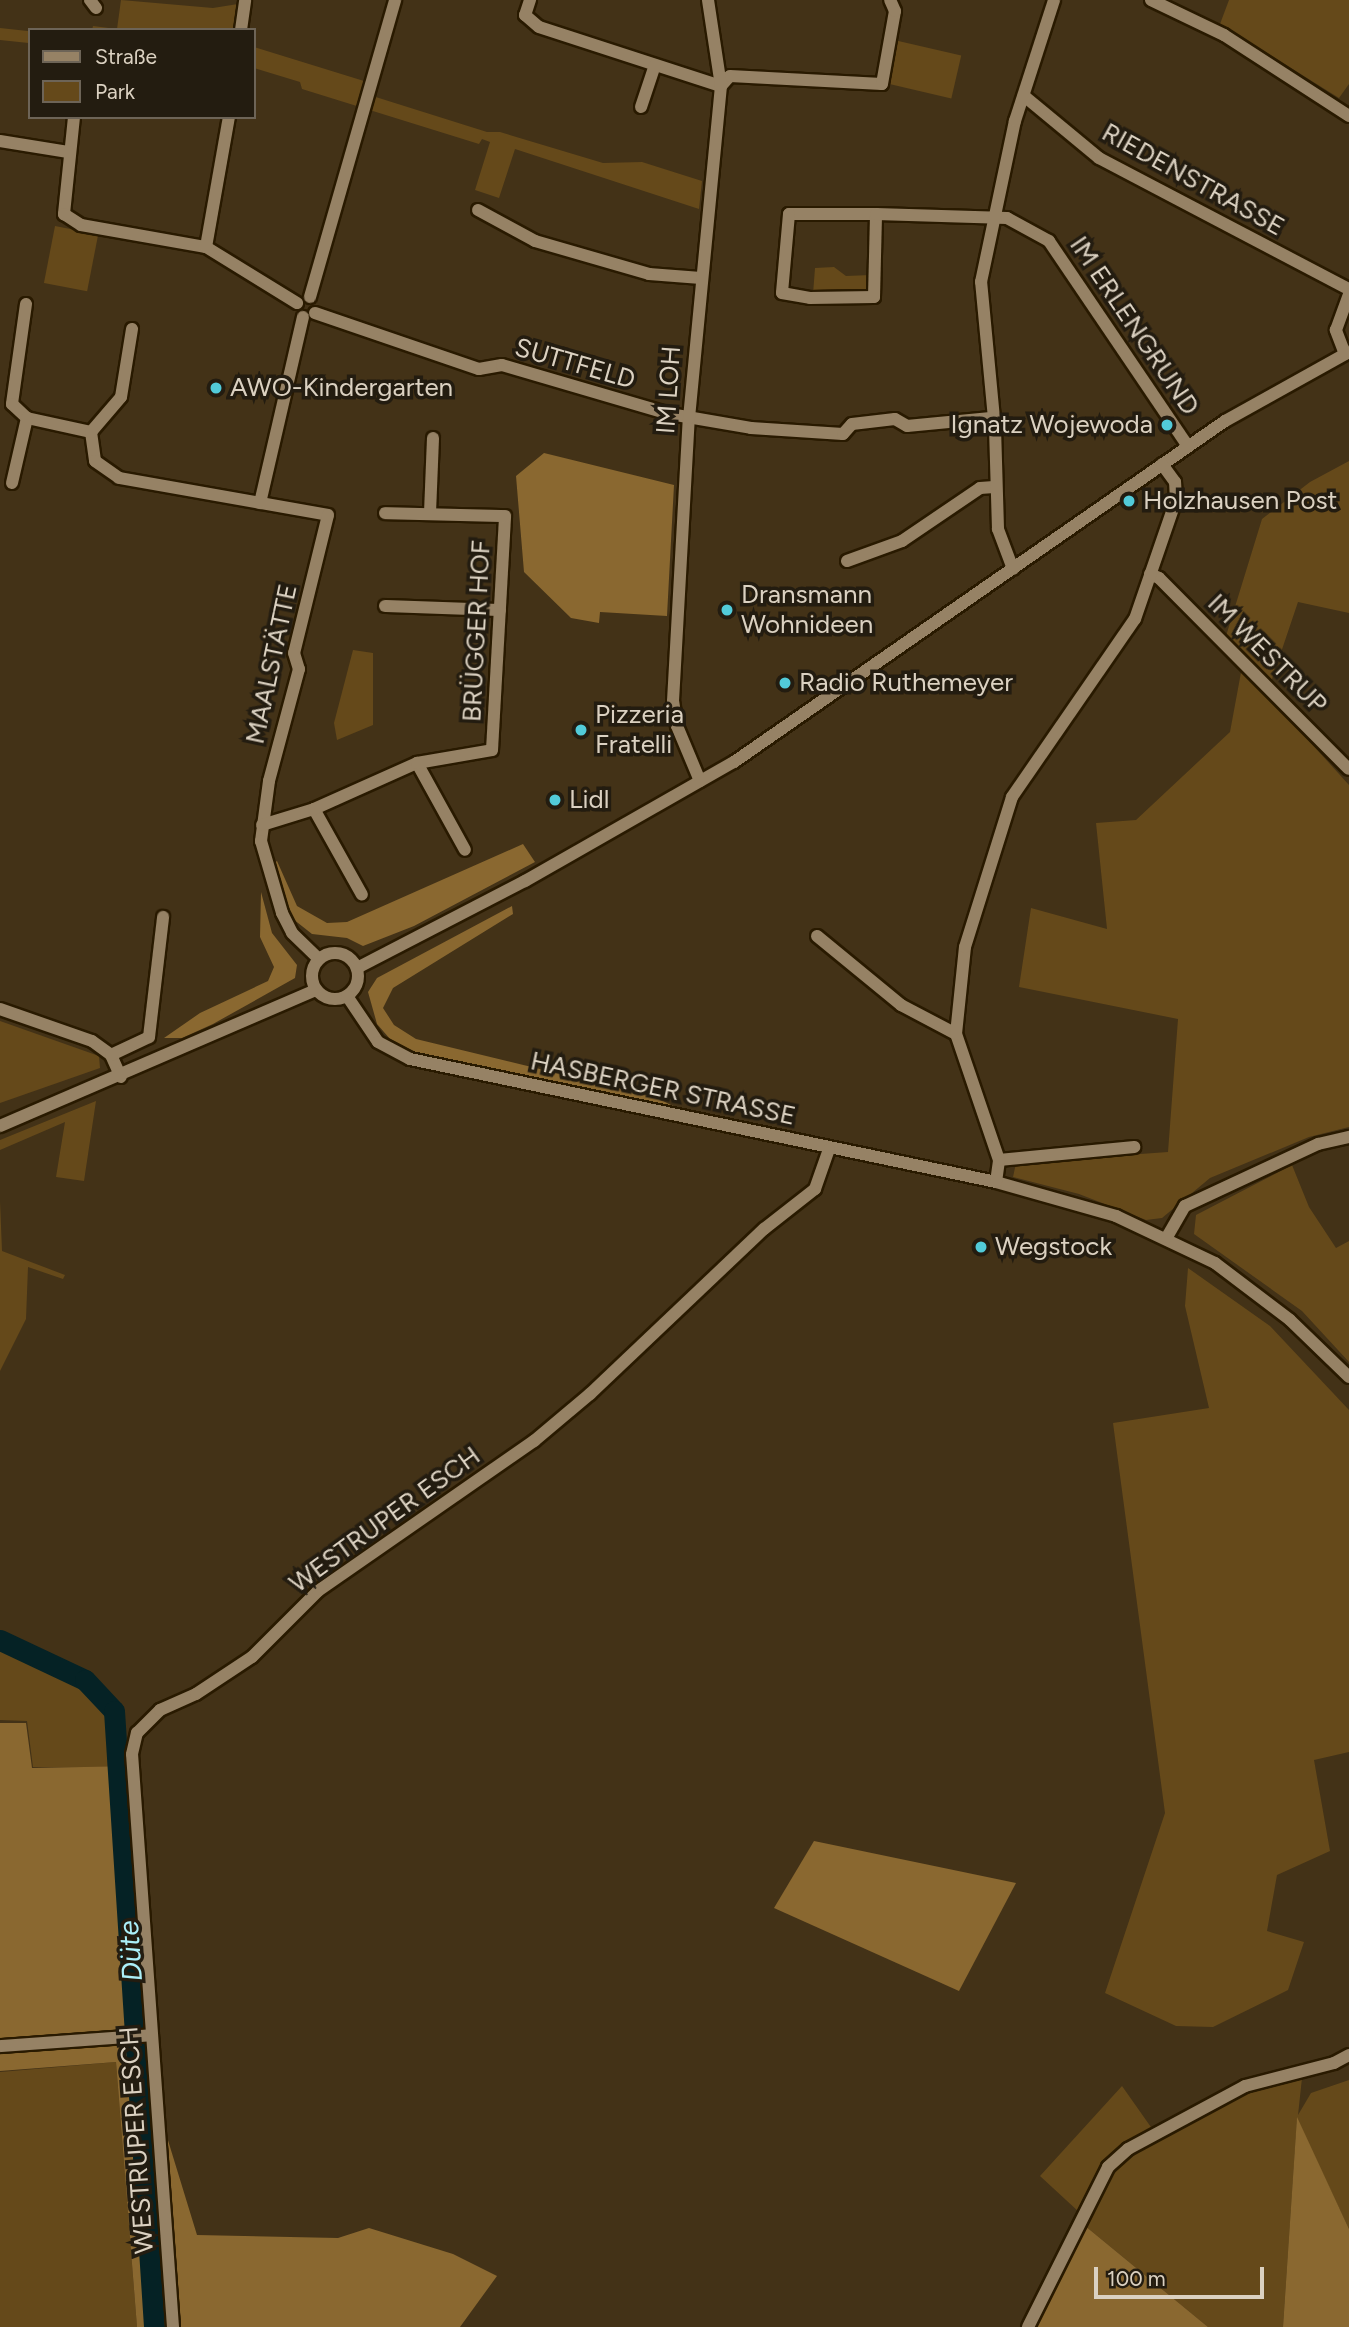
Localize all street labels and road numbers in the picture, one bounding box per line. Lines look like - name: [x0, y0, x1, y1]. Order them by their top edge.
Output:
- street label: RIEDENSTRASSE: [1096, 117, 1290, 243]
- street label: IM ERLENGRUND: [1063, 231, 1205, 421]
- street label: SUTTFELD: [511, 332, 639, 396]
- street label: IM LOH: [650, 345, 688, 435]
- street label: BRÜGGER HOF: [457, 539, 497, 723]
- street label: MAALSTÄTTE: [240, 581, 304, 747]
- street label: IM WESTRUP: [1201, 588, 1333, 720]
- street label: HASBERGER STRASSE: [528, 1046, 798, 1132]
- street label: WESTRUPER ESCH: [284, 1440, 486, 1600]
- street label: WESTRUPER ESCH: [113, 2025, 161, 2255]

